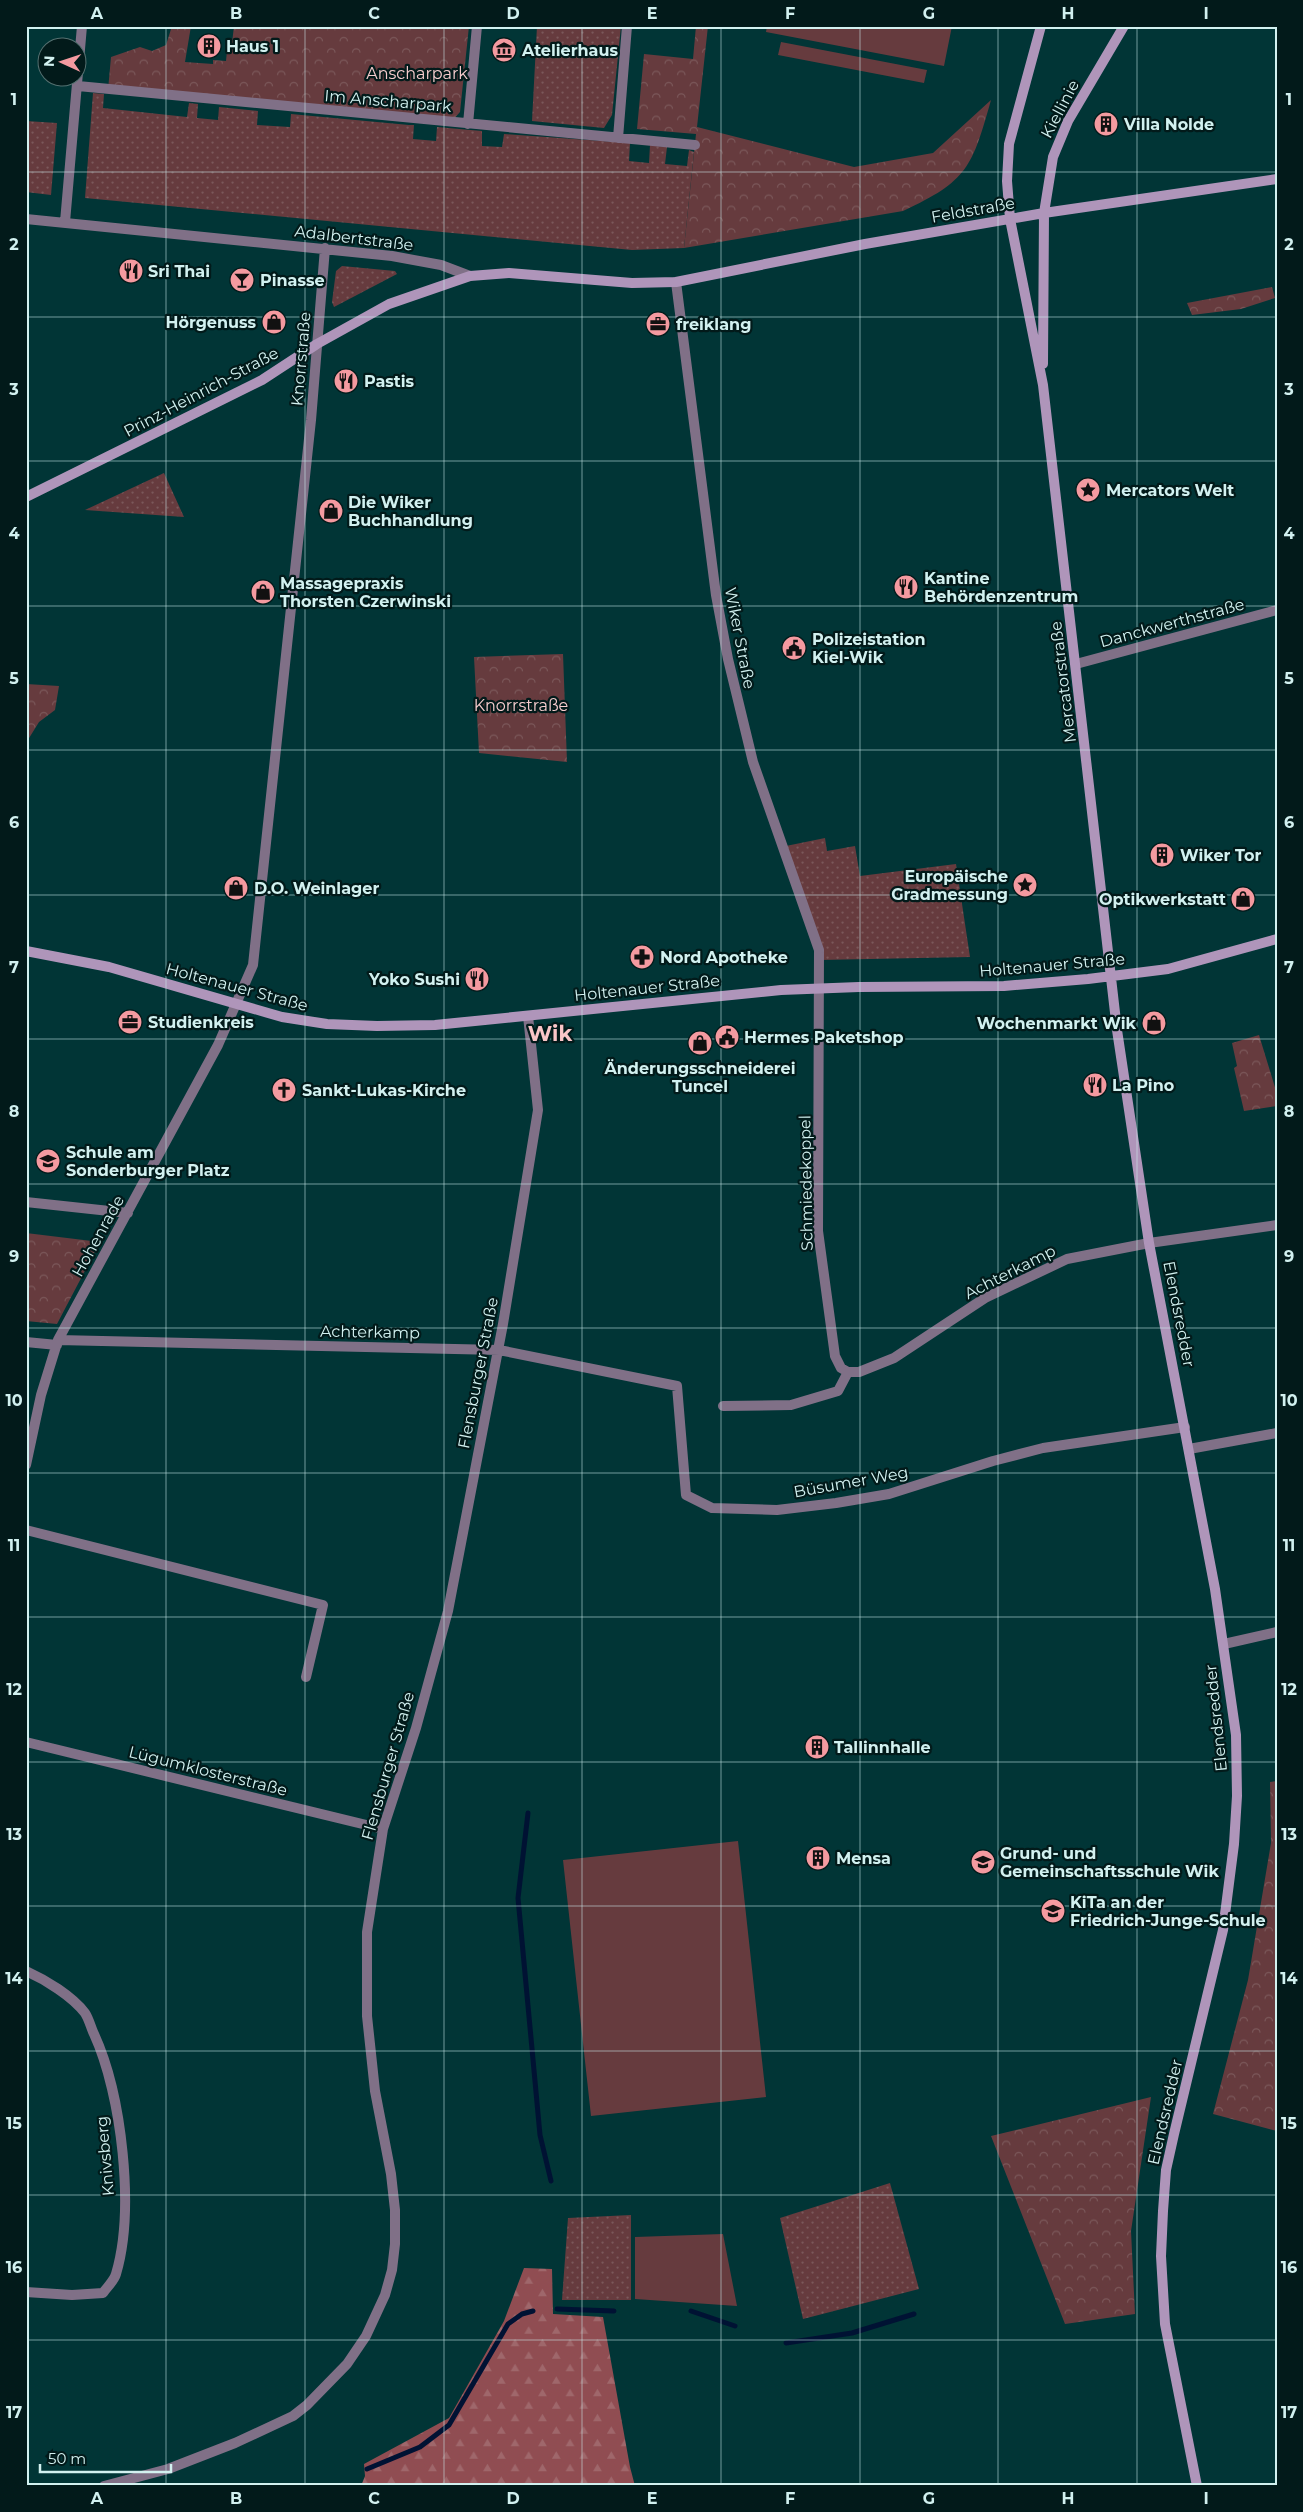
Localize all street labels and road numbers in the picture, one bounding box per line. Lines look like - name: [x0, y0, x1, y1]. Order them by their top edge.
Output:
- street label: Kiellinie: [1037, 77, 1083, 141]
- street label: Im Anscharpark: [324, 86, 453, 116]
- street label: Feldstraße: [930, 193, 1016, 227]
- street label: Adalbertstraße: [294, 221, 414, 255]
- street label: Knorrstraße: [287, 311, 315, 407]
- street label: Prinz-Heinrich-Straße: [120, 343, 282, 441]
- street label: Wiker Straße: [721, 586, 759, 690]
- street label: Danckwerthstraße: [1098, 595, 1246, 651]
- street label: Mercatorstraße: [1046, 620, 1080, 744]
- street label: Holtenauer Straße: [978, 949, 1126, 981]
- street label: Holtenauer Straße: [164, 959, 310, 1015]
- street label: Holtenauer Straße: [573, 971, 721, 1005]
- street label: Schmiedekoppel: [795, 1115, 817, 1251]
- street label: Hohenrade: [68, 1192, 128, 1280]
- street label: Achterkamp: [961, 1241, 1059, 1303]
- street label: Elendsredder: [1159, 1259, 1199, 1369]
- street label: Flensburger Straße: [454, 1296, 502, 1450]
- street label: Achterkamp: [320, 1322, 420, 1342]
- street label: Büsumer Weg: [792, 1463, 910, 1501]
- street label: Elendsredder: [1201, 1663, 1231, 1773]
- street label: Flensburger Straße: [358, 1690, 418, 1842]
- street label: Lügumklosterstraße: [127, 1742, 289, 1800]
- street label: Elendsredder: [1144, 2057, 1186, 2167]
- street label: Knivsberg: [92, 2115, 118, 2197]

